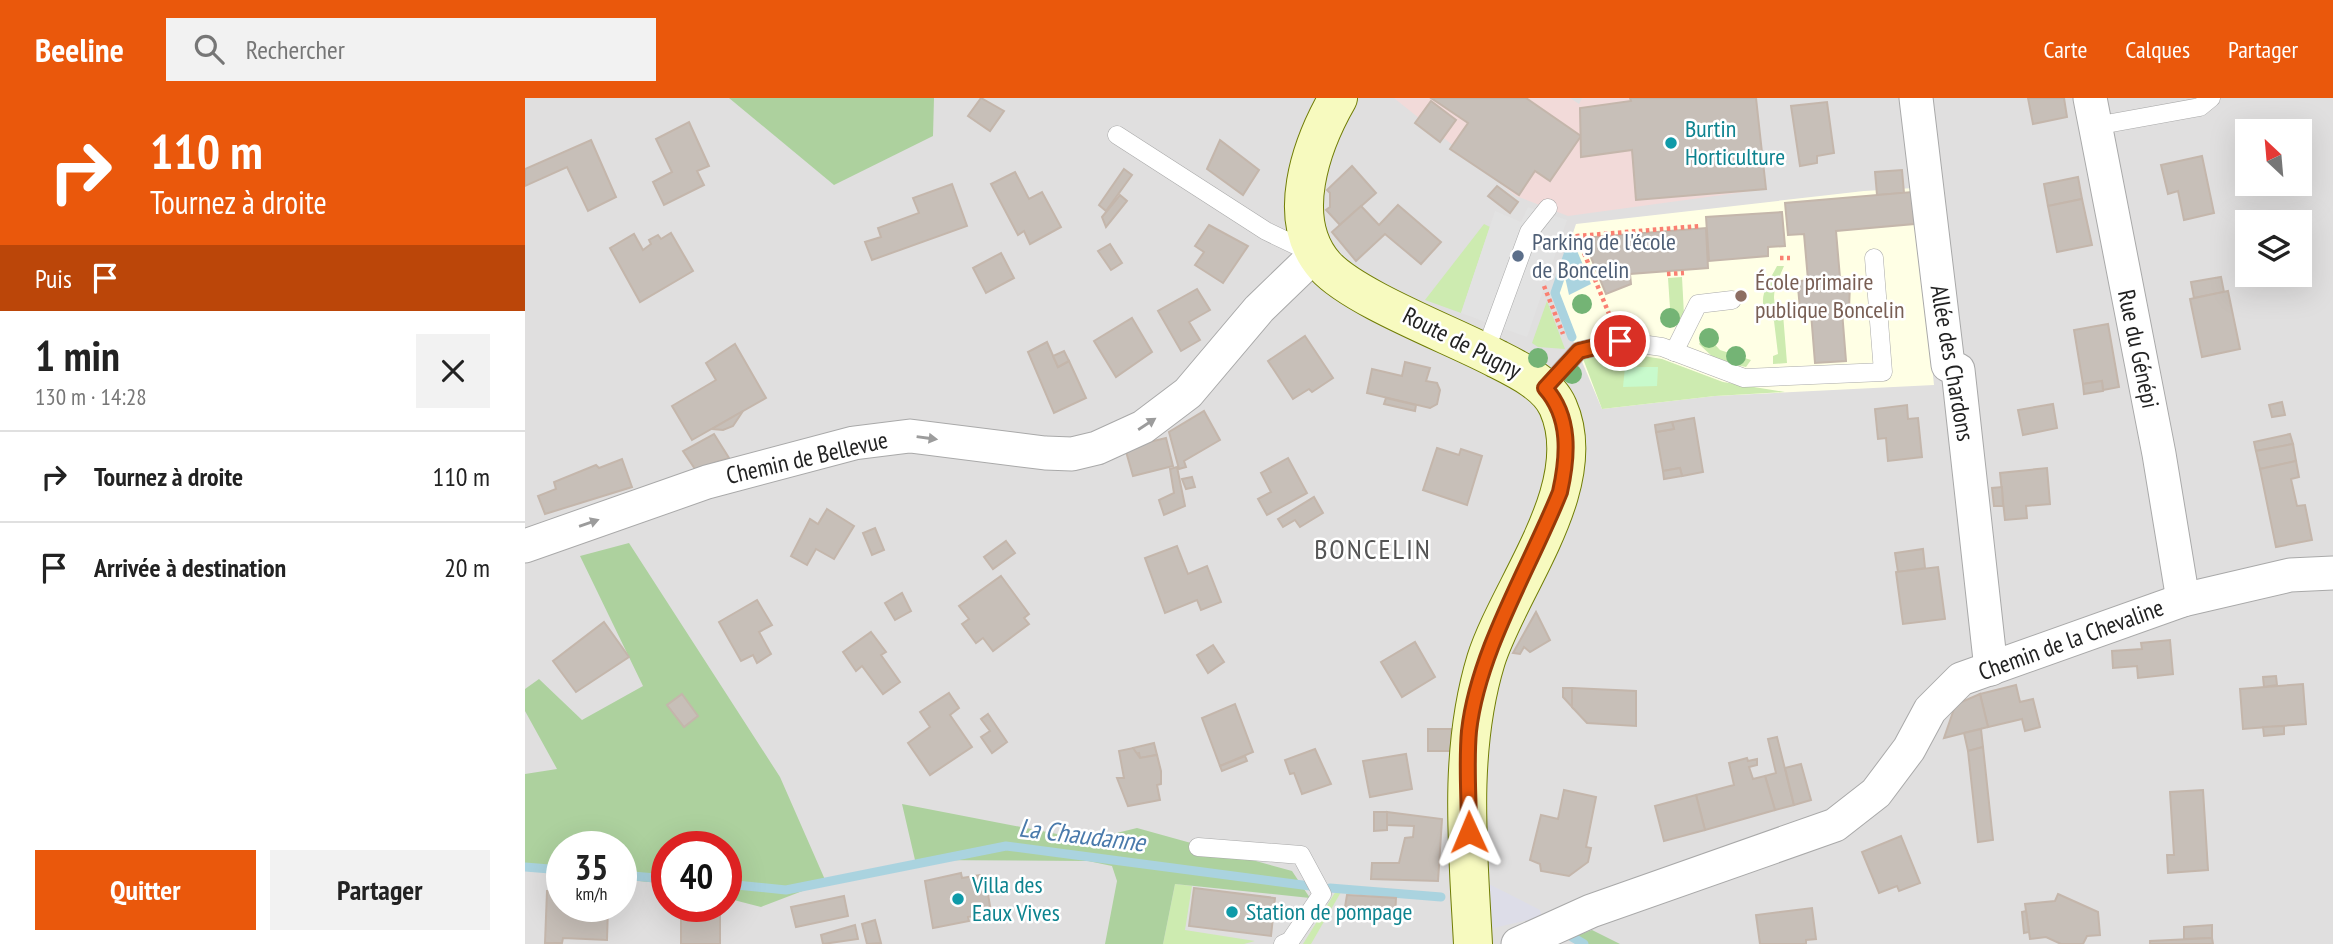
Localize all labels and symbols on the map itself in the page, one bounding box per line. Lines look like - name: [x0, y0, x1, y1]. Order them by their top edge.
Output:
- place label: Burtin Horticulture: [1685, 113, 1785, 172]
- north arrow: [2235, 119, 2312, 196]
- marker: Burtin Horticulture: [1663, 135, 1679, 151]
- place label: Parking de l'école de Boncelin: [1532, 226, 1676, 285]
- marker: Parking de l'école de Boncelin: [1510, 248, 1526, 264]
- place label: École primaire publique Boncelin: [1755, 266, 1904, 325]
- street label: Allée des Chardons: [1924, 282, 1981, 443]
- street label: Rue du Génépi: [2111, 287, 2166, 411]
- marker: École primaire publique Boncelin: [1733, 288, 1749, 304]
- street label: Route de Pugny: [1398, 300, 1527, 386]
- pin: [1590, 311, 1650, 371]
- one-way arrow: [1138, 417, 1156, 431]
- street label: Chemin de Bellevue: [723, 424, 891, 491]
- one-way arrow: [916, 433, 938, 444]
- one-way arrow: [579, 517, 600, 528]
- district label: BONCELIN: [1314, 530, 1432, 567]
- street label: Chemin de la Chevaline: [1974, 592, 2168, 687]
- position arrow: [1432, 795, 1506, 869]
- water label: La Chaudanne: [1017, 810, 1149, 859]
- speed limit sign: 40: [651, 831, 742, 922]
- place label: Villa des Eaux Vives: [971, 869, 1060, 928]
- marker: Villa des Eaux Vives: [950, 891, 966, 907]
- place label: Station de pompage: [1246, 896, 1412, 927]
- marker: Station de pompage: [1224, 904, 1240, 920]

